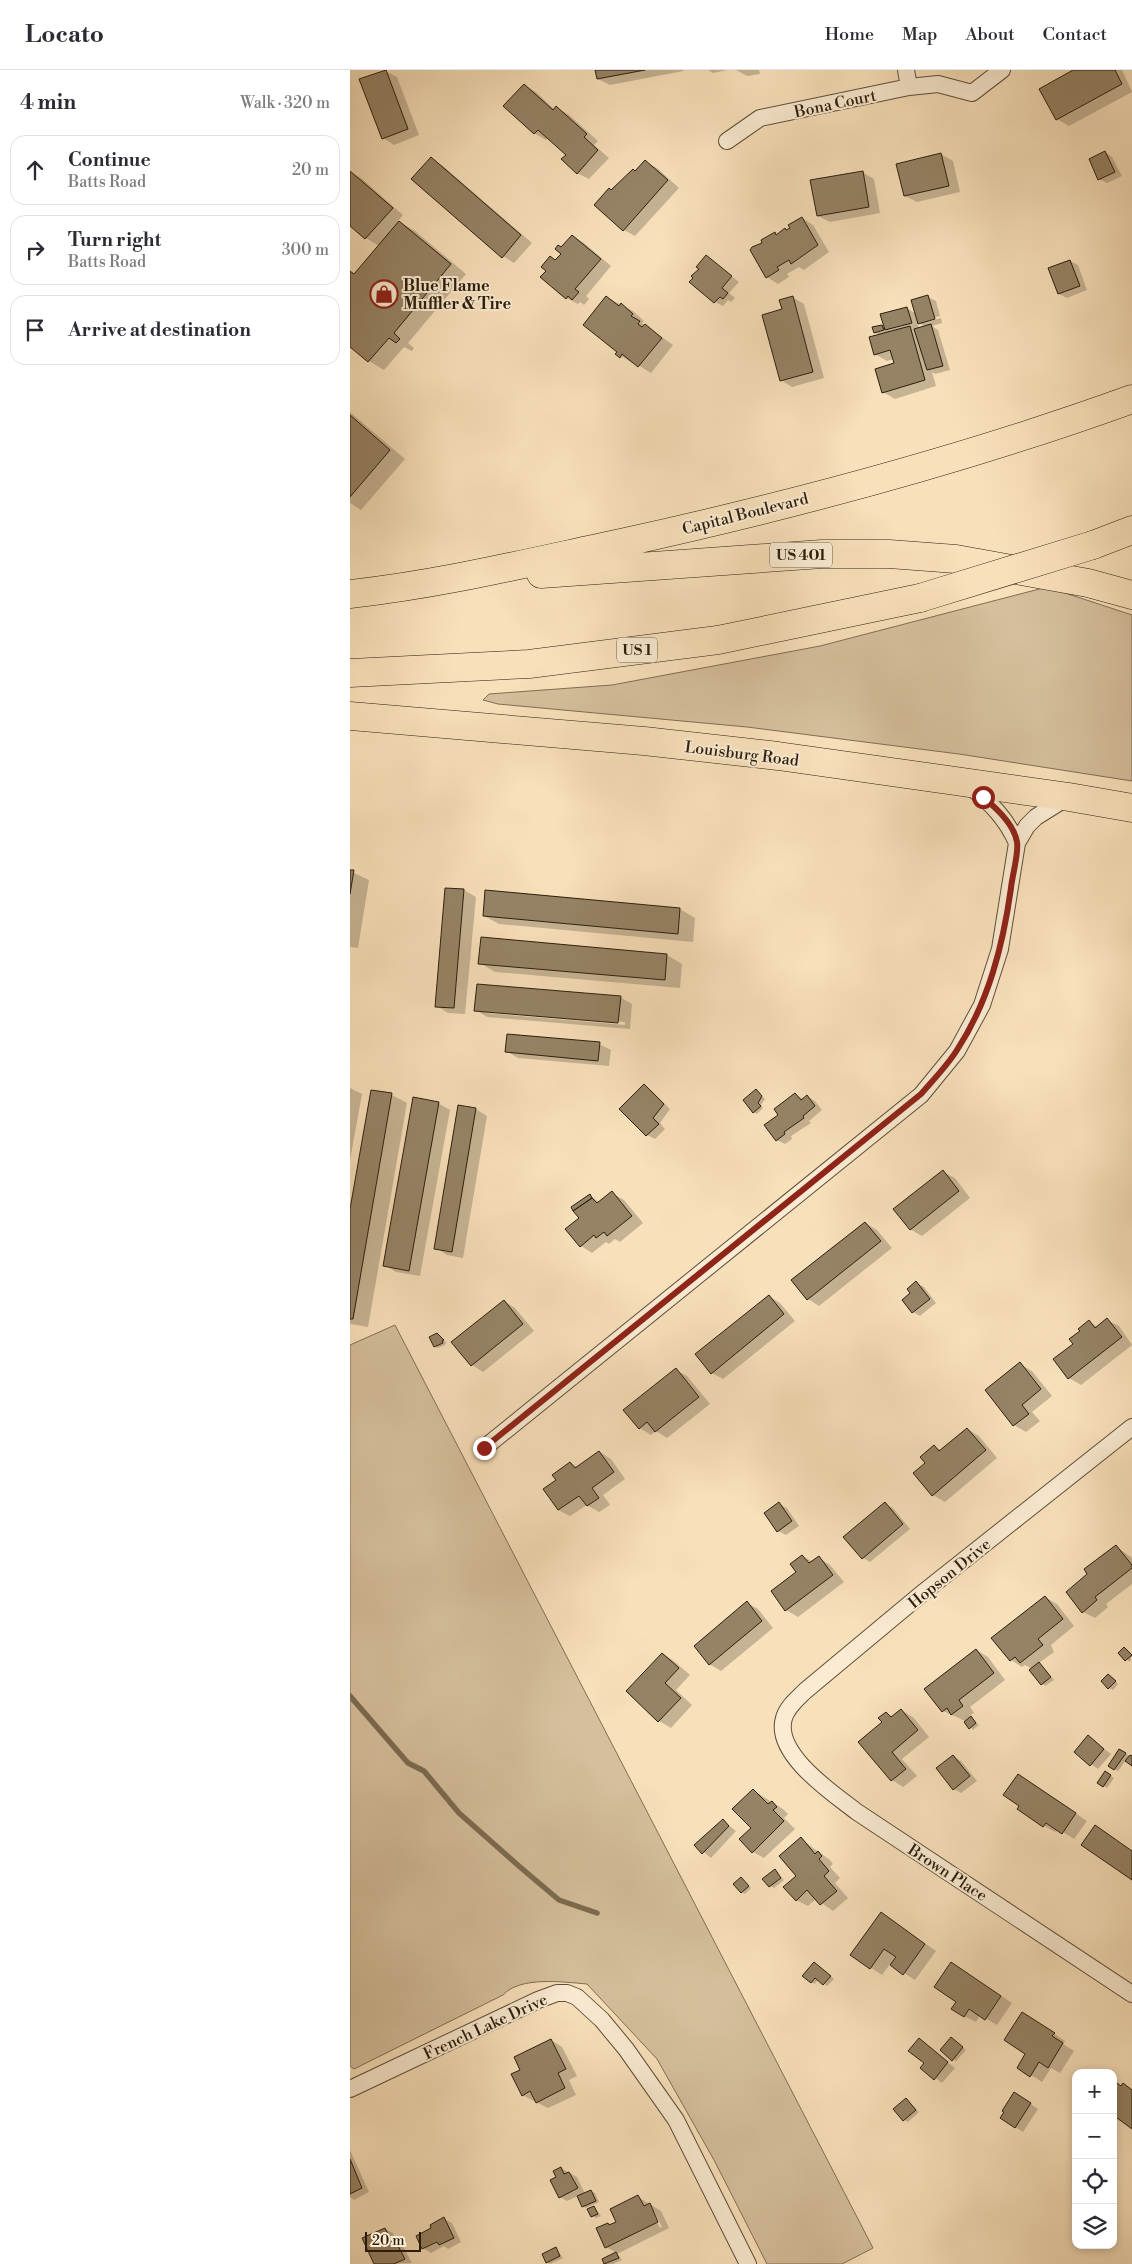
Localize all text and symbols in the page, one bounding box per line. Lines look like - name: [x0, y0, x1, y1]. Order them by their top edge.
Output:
- text: Locato: [25, 20, 104, 50]
- text: Home: [825, 23, 874, 46]
- text: Map: [902, 23, 938, 46]
- text: About: [966, 23, 1015, 46]
- text: Contact: [1043, 23, 1107, 46]
- street label: Bona Court: [791, 85, 878, 123]
- text: 4 min: [20, 90, 76, 116]
- text: Walk · 320 m: [240, 93, 330, 113]
- text: Continue: [68, 148, 151, 172]
- icon: ahead: [21, 156, 49, 184]
- text: 20 m: [292, 160, 329, 180]
- text: Batts Road: [68, 172, 146, 192]
- text: Turn right: [68, 228, 161, 252]
- icon: right: [21, 236, 49, 264]
- text: 300 m: [282, 240, 329, 260]
- text: Batts Road: [68, 252, 146, 272]
- place label: Blue Flame Muffler & Tire: [403, 276, 512, 314]
- shop icon: Blue Flame Muffler & Tire: [369, 279, 399, 309]
- icon: arrive: [21, 316, 49, 344]
- text: Arrive at destination: [68, 318, 251, 342]
- street label: Capital Boulevard: [680, 489, 810, 539]
- road number: US 401: [770, 542, 832, 568]
- road number: US 1: [617, 638, 657, 662]
- street label: Louisburg Road: [684, 737, 800, 771]
- route start: [972, 786, 995, 809]
- route end: [473, 1437, 496, 1460]
- street label: Hopson Drive: [904, 1534, 995, 1613]
- street label: Brown Place: [903, 1839, 991, 1906]
- street label: French Lake Drive: [420, 1989, 551, 2064]
- map controls: [1072, 2069, 1117, 2249]
- button: +: [1072, 2069, 1117, 2114]
- button: −: [1072, 2114, 1117, 2159]
- button: locate: [1072, 2159, 1117, 2204]
- button: layers: [1072, 2204, 1117, 2249]
- scale bar: [365, 2229, 421, 2252]
- text: 20 m: [372, 2232, 404, 2250]

